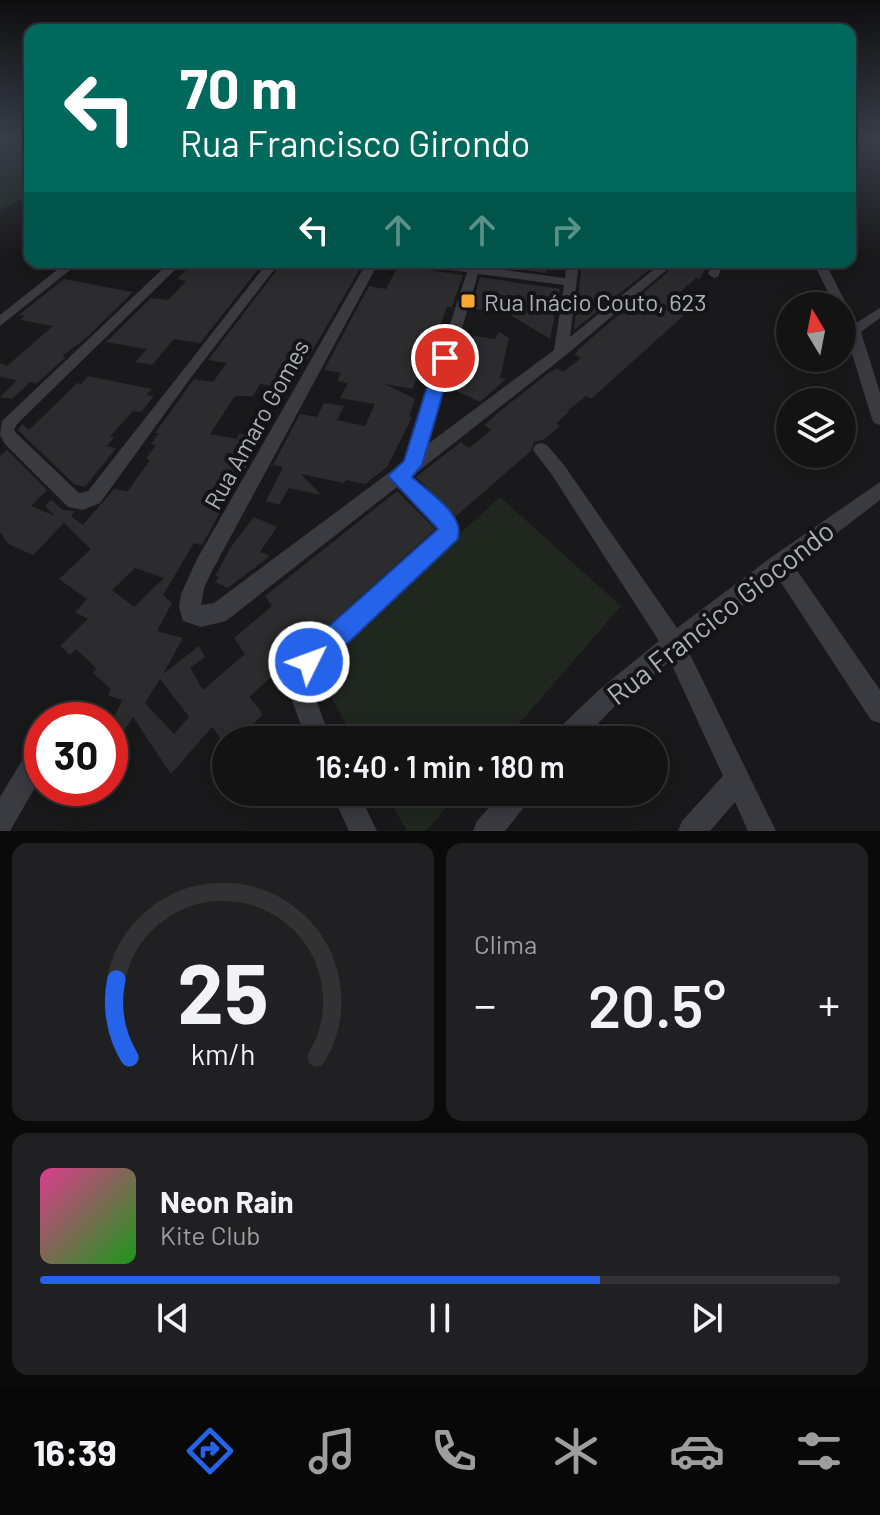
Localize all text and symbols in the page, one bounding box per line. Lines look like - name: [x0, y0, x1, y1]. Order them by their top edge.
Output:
- text: 70 m: [180, 53, 298, 120]
- icon: left: [48, 56, 152, 160]
- text: Rua Francisco Girondo: [180, 121, 530, 164]
- icon: left: [292, 208, 336, 252]
- icon: ahead: [376, 208, 420, 252]
- icon: ahead: [460, 208, 504, 252]
- icon: right: [544, 208, 588, 252]
- place label: Rua Inácio Couto, 623: [484, 287, 707, 316]
- marker: Rua Inácio Couto, 623: [459, 292, 477, 310]
- north arrow: [776, 292, 856, 372]
- map controls: [776, 292, 856, 468]
- pin: [411, 324, 479, 392]
- street label: Rua Amaro Gomes: [197, 334, 315, 514]
- icon: arrive: [423, 336, 467, 380]
- button: layers: [776, 388, 856, 468]
- street label: Rua Francico Giocondo: [600, 513, 840, 711]
- position arrow: [267, 620, 351, 704]
- speed limit sign: 30: [24, 702, 128, 806]
- text: 16:40 · 1 min · 180 m: [315, 748, 565, 784]
- text: Clima: [474, 928, 537, 959]
- text: 25: [177, 941, 269, 1041]
- text: 20.5°: [588, 968, 726, 1040]
- text: −: [474, 977, 496, 1030]
- text: +: [818, 977, 840, 1030]
- text: km/h: [191, 1036, 255, 1071]
- text: Neon Rain: [160, 1183, 294, 1219]
- text: Kite Club: [160, 1219, 261, 1250]
- icon: previous: [151, 1296, 195, 1340]
- icon: pause: [418, 1296, 462, 1340]
- icon: next: [685, 1296, 729, 1340]
- icon: directions: [182, 1423, 238, 1479]
- icon: music: [304, 1423, 360, 1479]
- icon: phone: [426, 1423, 482, 1479]
- icon: climate: [548, 1423, 604, 1479]
- icon: car: [669, 1423, 725, 1479]
- icon: filters: [791, 1423, 847, 1479]
- text: 16:39: [33, 1430, 117, 1473]

